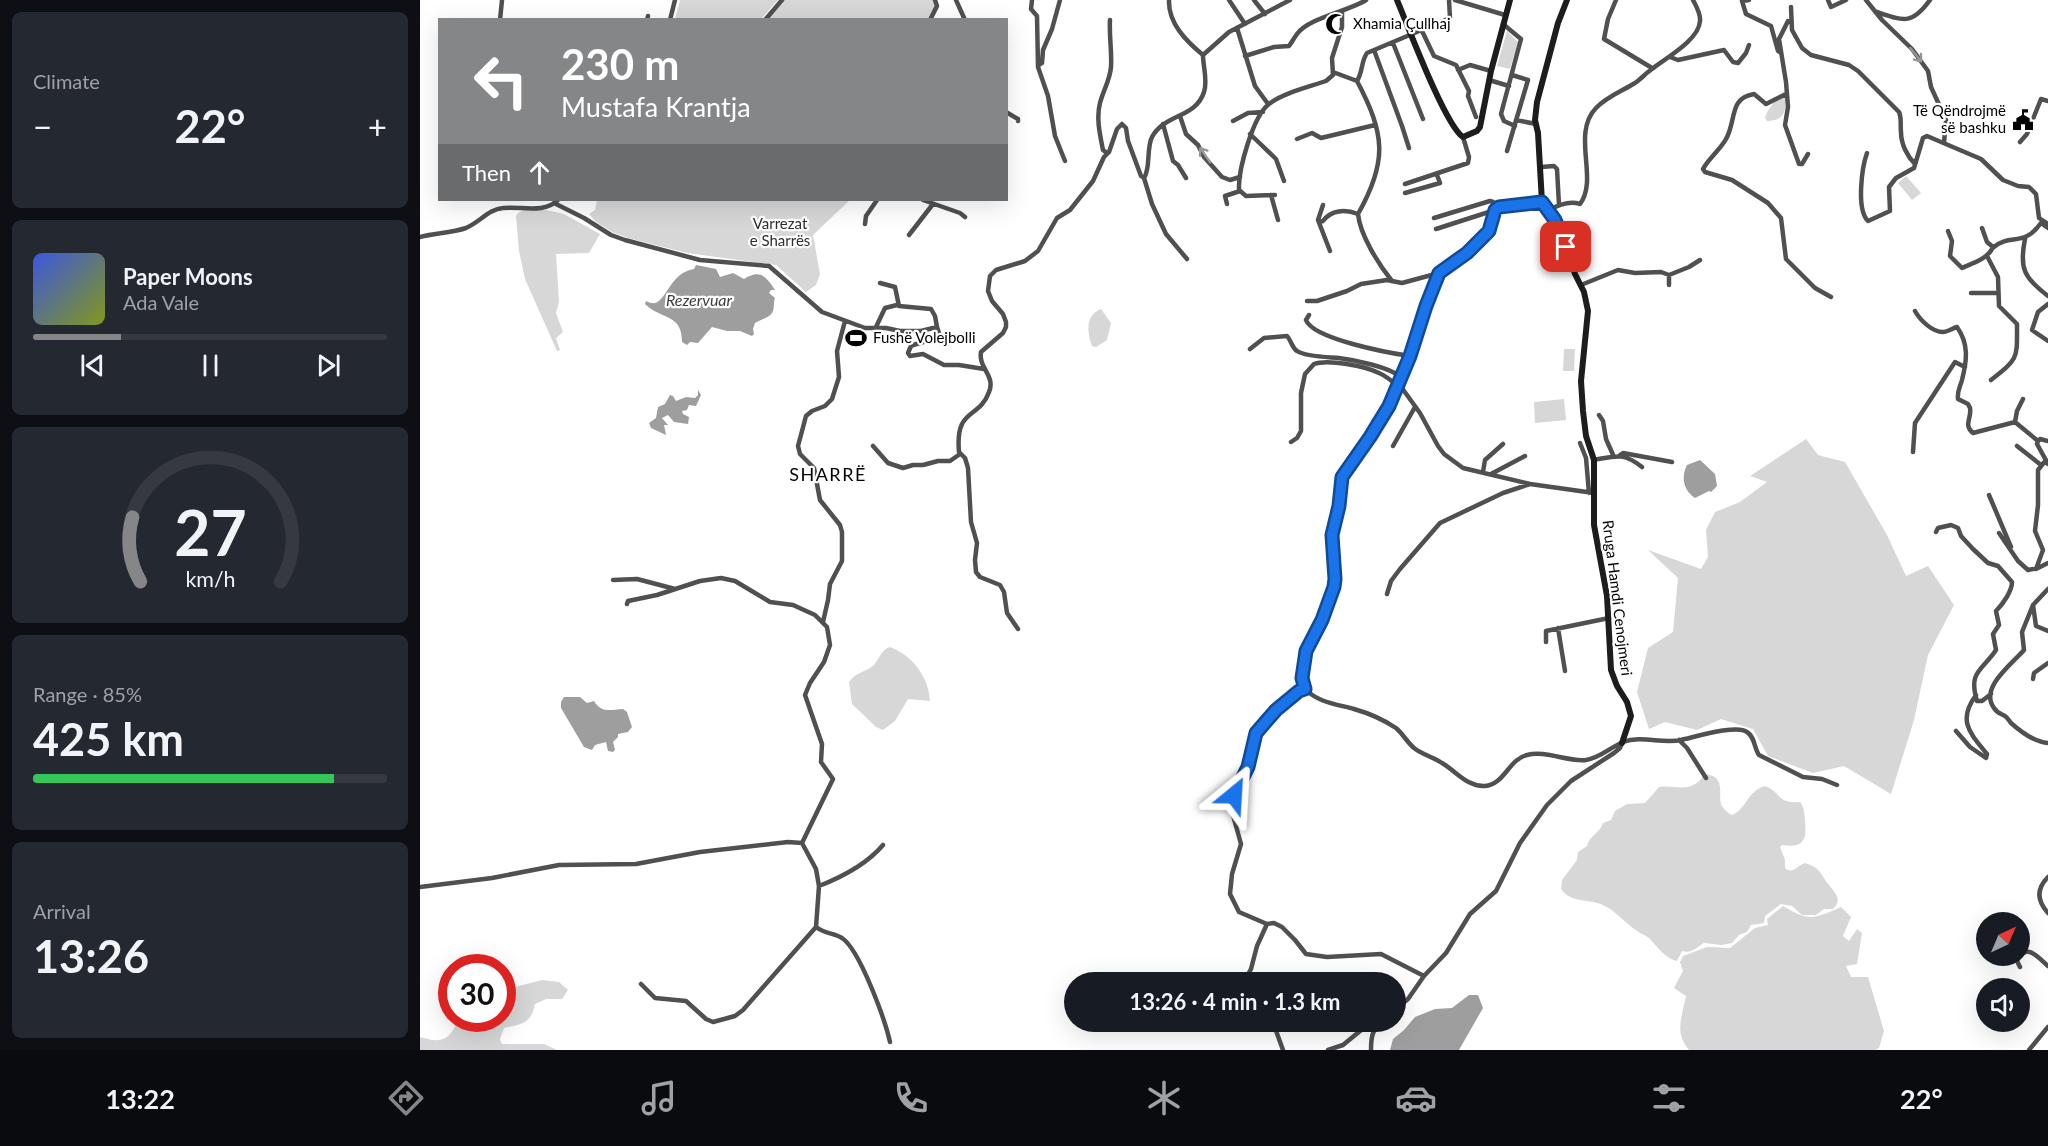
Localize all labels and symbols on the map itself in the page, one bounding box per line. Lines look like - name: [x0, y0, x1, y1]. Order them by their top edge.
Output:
- mosque icon: Xhamia Çullhaj: [1324, 12, 1348, 36]
- place label: Xhamia Çullhaj: [1353, 14, 1451, 32]
- one-way arrow: [1910, 47, 1923, 63]
- place label: Të Qëndrojmë së bashku: [1913, 101, 2006, 136]
- public building icon: Të Qëndrojmë së bashku: [2011, 108, 2035, 132]
- one-way arrow: [1199, 147, 1211, 163]
- park label: Varrezat e Sharrës: [750, 214, 810, 249]
- pin: [1540, 221, 1591, 272]
- water label: Rezervuar: [666, 290, 733, 309]
- sports icon: Fushë Volejbolli: [844, 326, 868, 350]
- place label: Fushë Volejbolli: [873, 328, 976, 346]
- district label: SHARRË: [789, 463, 867, 485]
- street label: Rruga Hamdi Cenojmeri: [1600, 519, 1636, 677]
- position arrow: [1202, 763, 1266, 827]
- north arrow: [1976, 912, 2030, 966]
- speed limit sign: 30: [438, 954, 516, 1032]

